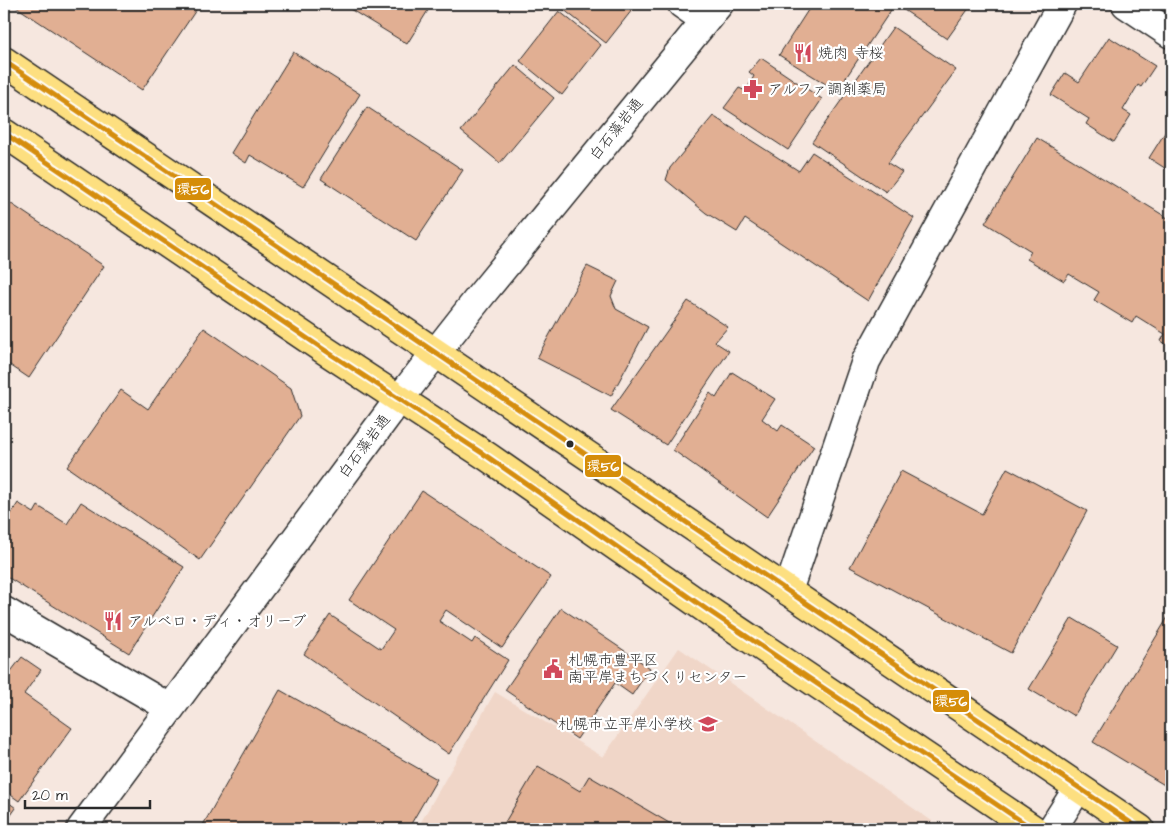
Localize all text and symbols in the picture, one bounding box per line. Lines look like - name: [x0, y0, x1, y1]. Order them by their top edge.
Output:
- restaurant icon: 焼肉 寺桜: [792, 42, 814, 64]
- place label: 焼肉 寺桜: [818, 43, 884, 64]
- pharmacy icon: アルファ調剤薬局: [742, 78, 764, 100]
- place label: アルファ調剤薬局: [768, 79, 887, 100]
- street label: 白石藻岩通: [585, 94, 648, 165]
- line badge: 環56: [174, 177, 212, 201]
- text: 環56: [177, 180, 210, 200]
- street label: 白石藻岩通: [333, 410, 395, 483]
- unlabelled marker: [565, 439, 575, 449]
- line badge: 環56: [584, 454, 622, 478]
- text: 環56: [587, 457, 620, 477]
- restaurant icon: アルベロ・ディ・オリーブ: [102, 610, 124, 632]
- place label: アルベロ・ディ・オリーブ: [128, 611, 307, 632]
- place label: 札幌市豊平区 南平岸まちづくりセンター: [568, 650, 747, 688]
- public building icon: 札幌市豊平区 南平岸まちづくりセンター: [542, 658, 564, 680]
- line badge: 環56: [932, 689, 970, 713]
- text: 環56: [935, 692, 968, 712]
- school or university icon: 札幌市立平岸小学校: [697, 713, 719, 735]
- place label: 札幌市立平岸小学校: [558, 714, 693, 735]
- scale bar: [25, 778, 150, 810]
- text: 20 m: [32, 785, 68, 806]

